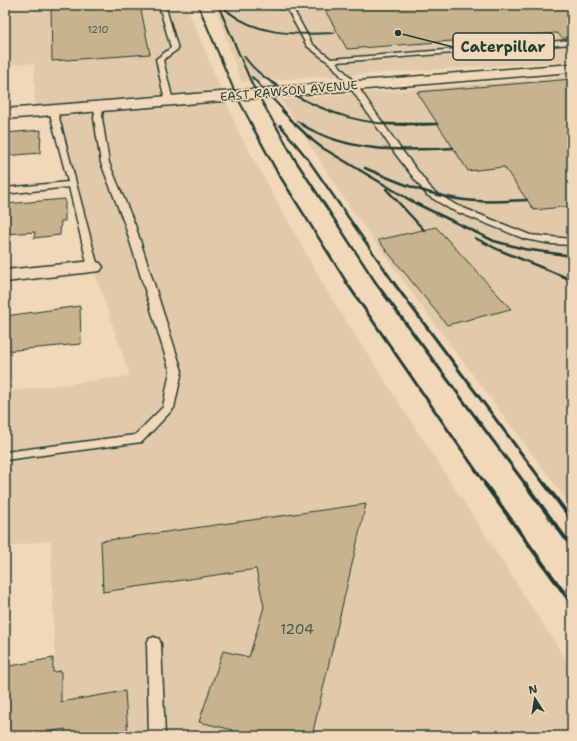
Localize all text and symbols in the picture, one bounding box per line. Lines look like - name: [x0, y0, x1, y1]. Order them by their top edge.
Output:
- house number: 1210: [87, 23, 109, 36]
- callout: Caterpillar: [453, 33, 554, 60]
- text: Caterpillar: [460, 37, 546, 57]
- street label: EAST RAWSON AVENUE: [219, 77, 359, 105]
- house number: 1204: [280, 620, 314, 638]
- north arrow: [515, 679, 555, 719]
- text: N: [527, 681, 539, 698]

